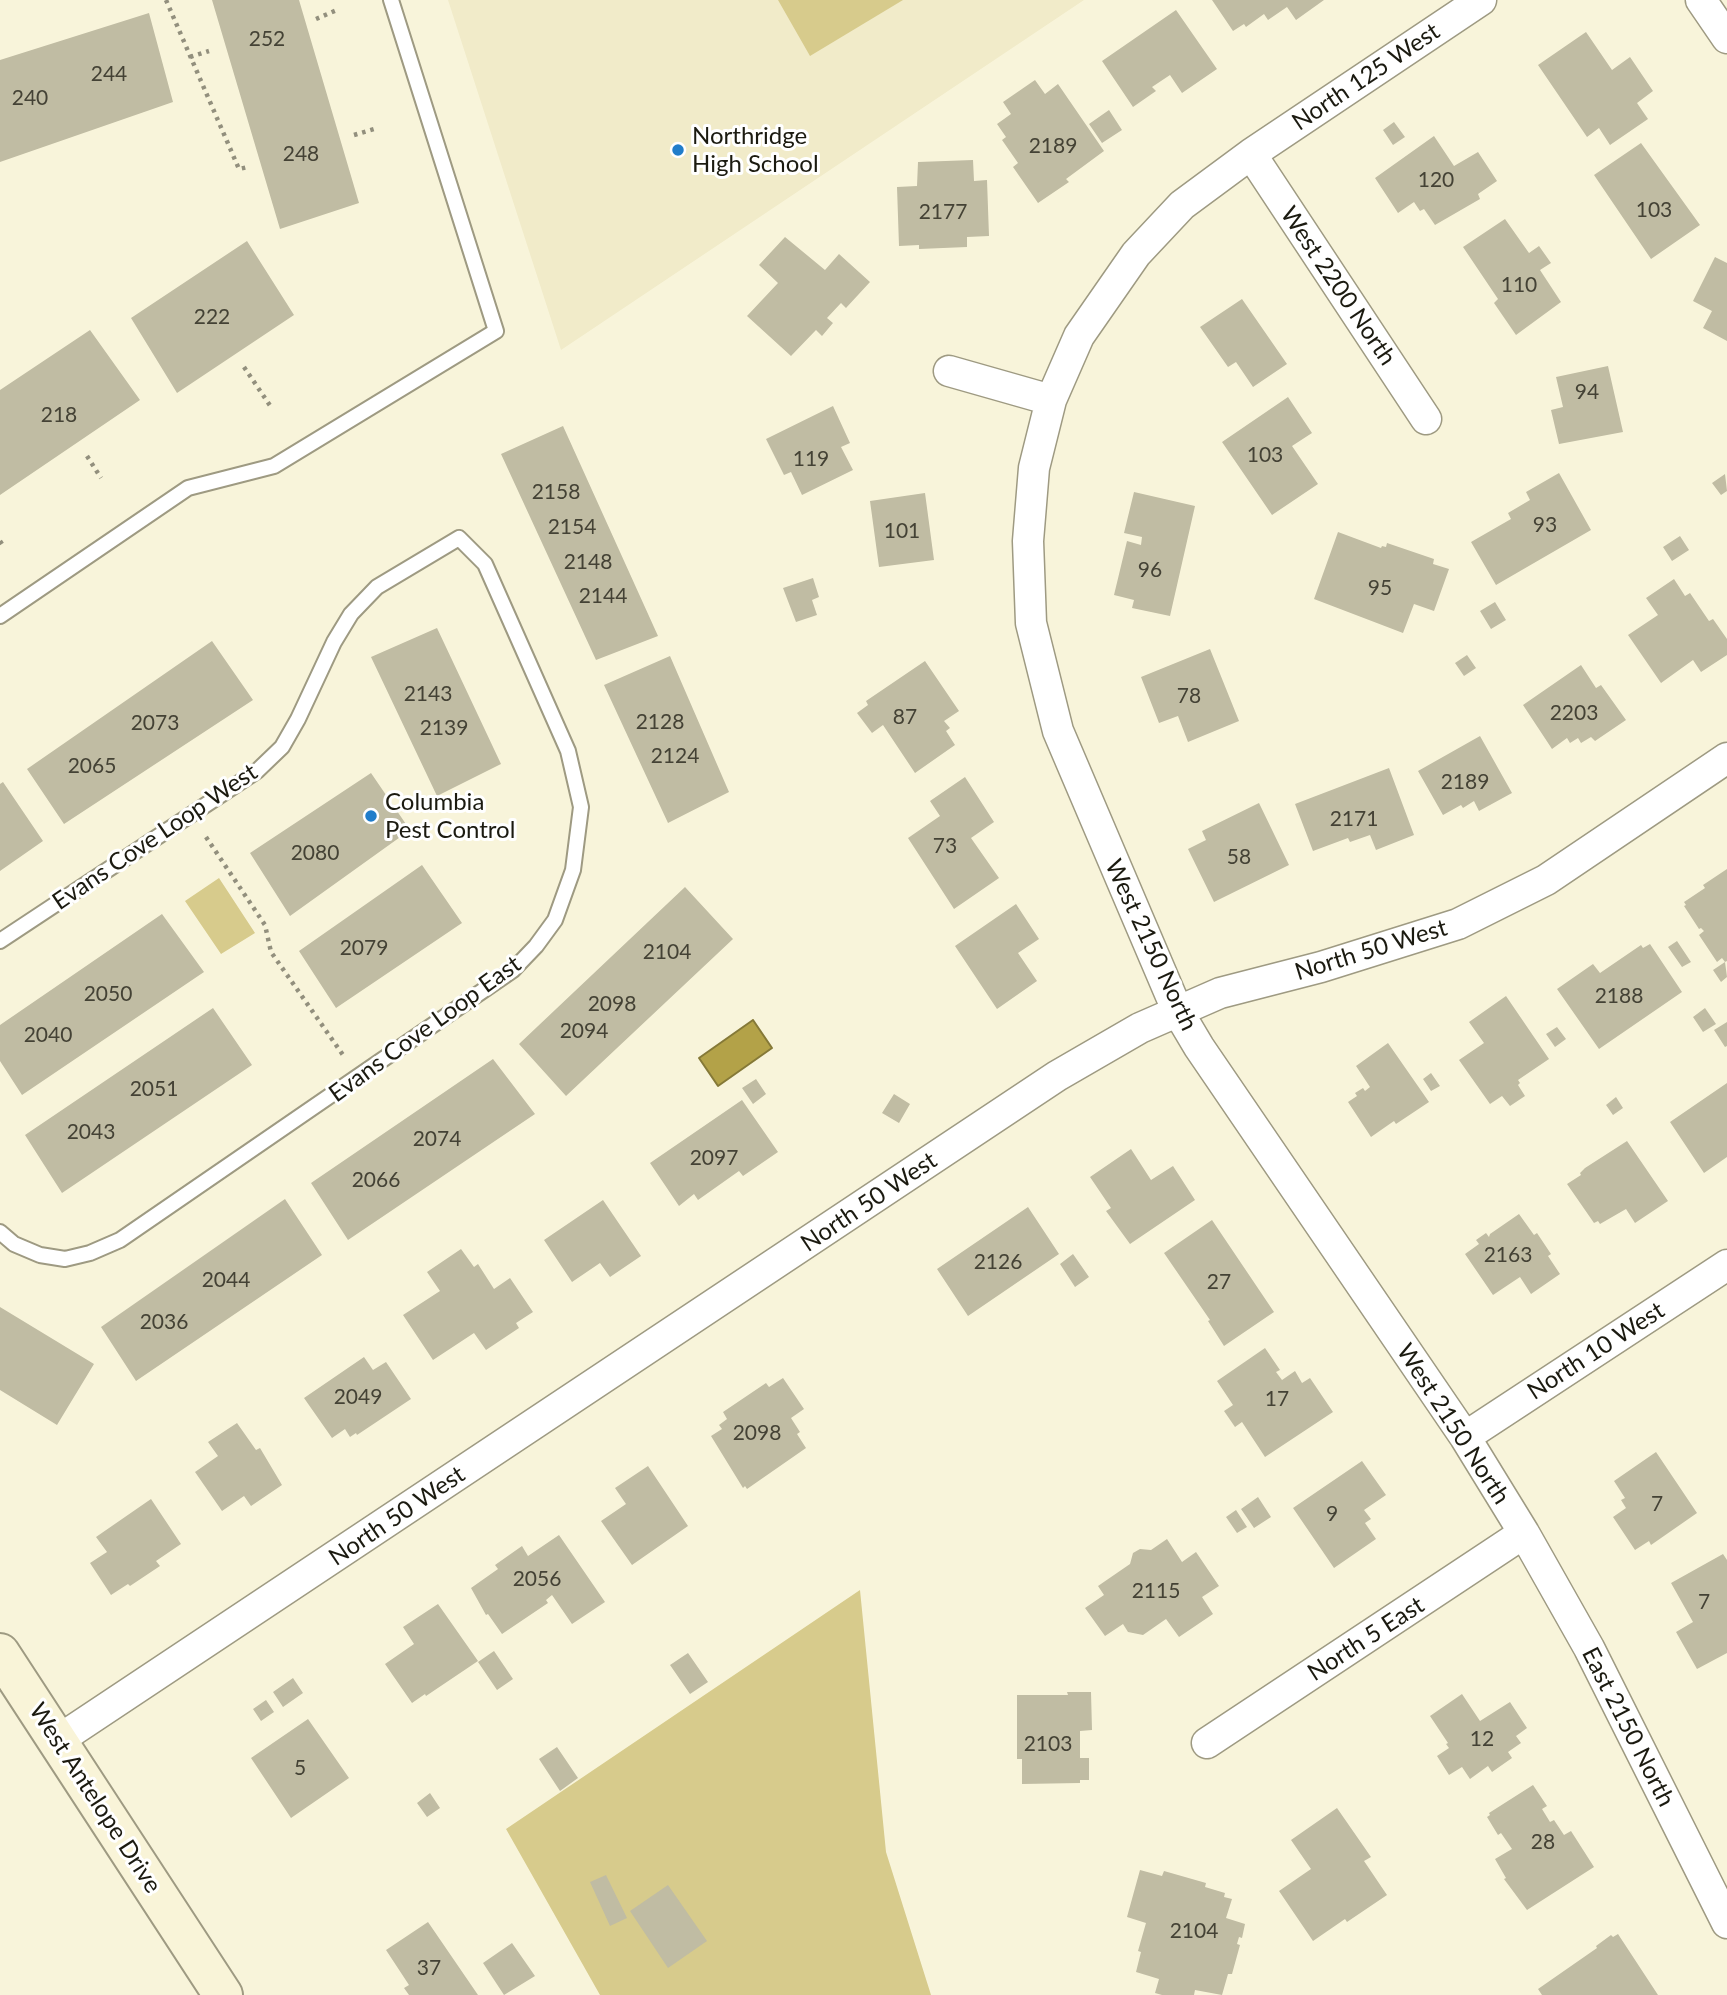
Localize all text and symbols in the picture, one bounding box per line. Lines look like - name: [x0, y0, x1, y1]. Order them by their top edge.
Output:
- street label: North 125 West: [1287, 17, 1445, 137]
- house number: 252: [249, 26, 285, 52]
- house number: 244: [91, 61, 127, 87]
- house number: 240: [12, 85, 48, 111]
- place label: Northridge High School: [692, 122, 819, 178]
- house number: 2189: [1029, 133, 1077, 159]
- house number: 248: [283, 141, 319, 167]
- marker: Northridge High School: [670, 142, 686, 158]
- house number: 120: [1418, 167, 1454, 193]
- house number: 103: [1636, 197, 1672, 223]
- house number: 2177: [919, 199, 967, 225]
- street label: West 2200 North: [1274, 201, 1402, 371]
- house number: 110: [1501, 272, 1537, 298]
- house number: 222: [194, 304, 230, 330]
- house number: 94: [1575, 379, 1599, 405]
- house number: 218: [41, 402, 77, 428]
- house number: 103: [1247, 442, 1283, 468]
- house number: 119: [793, 446, 829, 472]
- house number: 2158: [532, 479, 580, 505]
- house number: 93: [1533, 512, 1557, 538]
- house number: 2154: [548, 514, 596, 540]
- house number: 101: [884, 518, 920, 544]
- house number: 2148: [564, 549, 612, 575]
- house number: 96: [1138, 557, 1162, 583]
- house number: 95: [1368, 575, 1392, 601]
- house number: 2144: [579, 583, 627, 609]
- house number: 2143: [404, 681, 452, 707]
- house number: 78: [1177, 683, 1201, 709]
- house number: 2203: [1550, 700, 1598, 726]
- house number: 87: [893, 704, 917, 730]
- house number: 2128: [636, 709, 684, 735]
- house number: 2073: [131, 710, 179, 736]
- house number: 2139: [420, 715, 468, 741]
- house number: 2124: [651, 743, 699, 769]
- house number: 2065: [68, 753, 116, 779]
- street label: Evans Cove Loop West: [47, 758, 263, 916]
- house number: 2189: [1441, 769, 1489, 795]
- place label: Columbia Pest Control: [385, 788, 515, 844]
- house number: 2171: [1330, 806, 1378, 832]
- marker: Columbia Pest Control: [363, 808, 379, 824]
- house number: 73: [933, 833, 957, 859]
- house number: 2080: [291, 840, 339, 866]
- house number: 58: [1227, 844, 1251, 870]
- street label: West 2150 North: [1099, 855, 1203, 1035]
- street label: North 50 West: [1291, 913, 1451, 987]
- house number: 2079: [340, 935, 388, 961]
- house number: 2104: [643, 939, 691, 965]
- street label: Evans Cove Loop East: [323, 950, 527, 1108]
- house number: 2050: [84, 981, 132, 1007]
- house number: 2188: [1595, 983, 1643, 1009]
- house number: 2098: [588, 991, 636, 1017]
- house number: 2094: [560, 1018, 608, 1044]
- house number: 2040: [24, 1022, 72, 1048]
- house number: 2051: [130, 1076, 178, 1102]
- house number: 2043: [67, 1119, 115, 1145]
- house number: 2074: [413, 1126, 461, 1152]
- house number: 2097: [690, 1145, 738, 1171]
- street label: North 50 West: [796, 1146, 942, 1258]
- house number: 2066: [352, 1167, 400, 1193]
- house number: 2163: [1484, 1242, 1532, 1268]
- house number: 2126: [974, 1249, 1022, 1275]
- house number: 2044: [202, 1267, 250, 1293]
- house number: 27: [1207, 1269, 1231, 1295]
- street label: North 10 West: [1522, 1296, 1670, 1406]
- house number: 2036: [140, 1309, 188, 1335]
- street label: West 2150 North: [1390, 1338, 1516, 1510]
- house number: 2049: [334, 1384, 382, 1410]
- house number: 17: [1265, 1386, 1289, 1412]
- house number: 2098: [733, 1420, 781, 1446]
- street label: North 50 West: [324, 1460, 470, 1572]
- house number: 7: [1651, 1491, 1663, 1517]
- house number: 9: [1326, 1501, 1338, 1527]
- house number: 2056: [513, 1566, 561, 1592]
- house number: 2115: [1132, 1578, 1180, 1604]
- house number: 7: [1698, 1589, 1710, 1615]
- street label: North 5 East: [1302, 1591, 1430, 1687]
- street label: East 2150 North: [1575, 1643, 1681, 1811]
- street label: West Antelope Drive: [23, 1698, 167, 1898]
- house number: 12: [1470, 1726, 1494, 1752]
- house number: 2103: [1024, 1731, 1072, 1757]
- house number: 5: [294, 1755, 306, 1781]
- house number: 28: [1531, 1829, 1555, 1855]
- house number: 2104: [1170, 1918, 1218, 1944]
- house number: 37: [417, 1955, 441, 1981]

